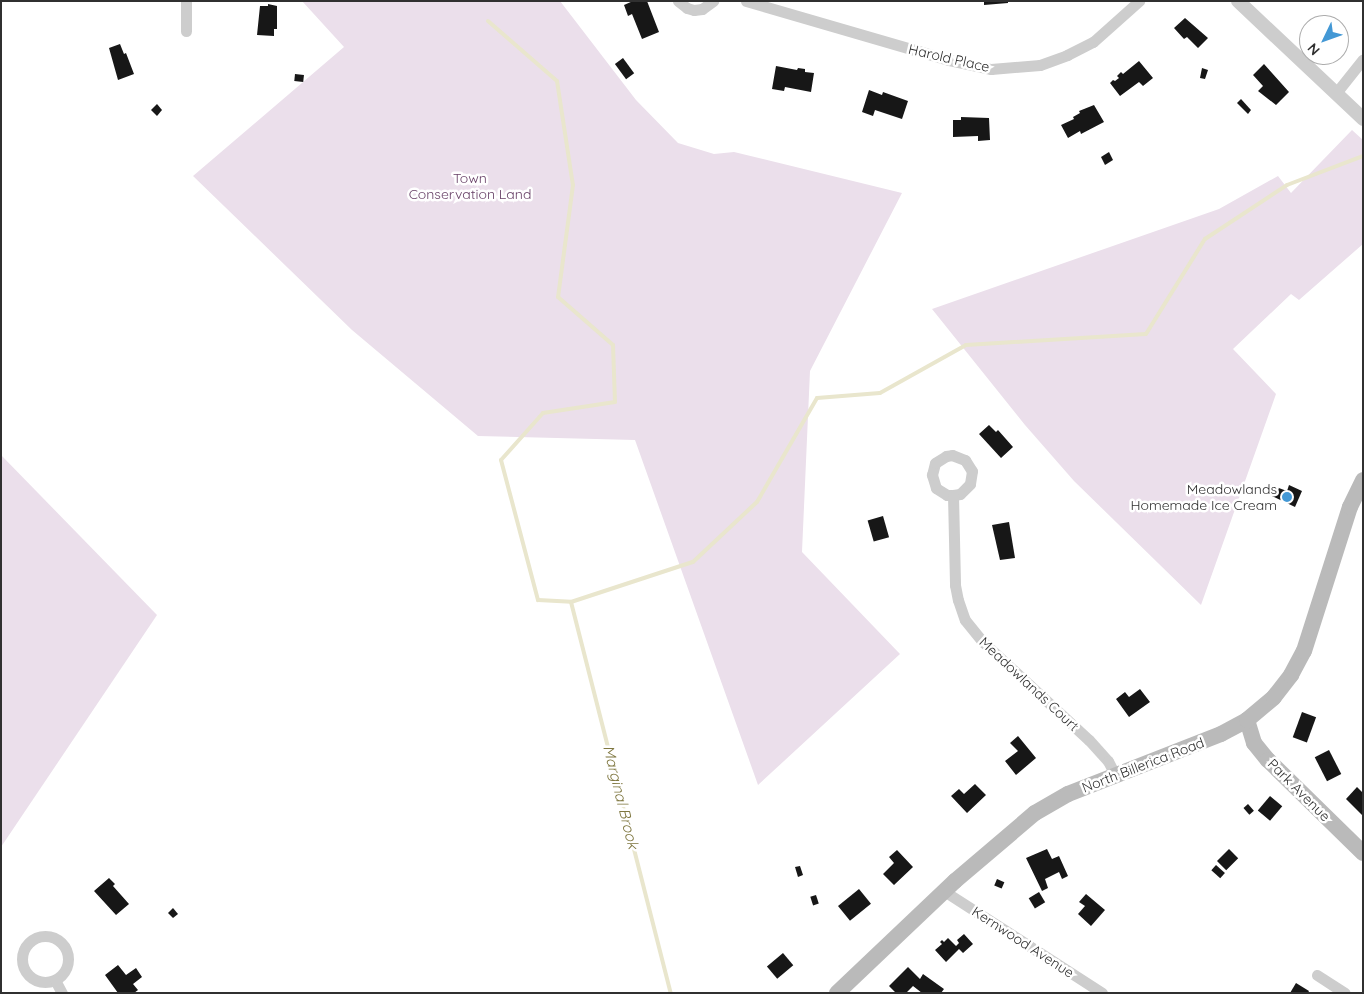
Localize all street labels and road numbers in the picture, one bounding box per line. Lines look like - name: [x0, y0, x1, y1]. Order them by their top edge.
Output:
- street label: Harold Place: [907, 41, 991, 75]
- street label: Meadowlands Court: [976, 634, 1082, 734]
- street label: North Billerica Road: [1080, 734, 1206, 796]
- street label: Park Avenue: [1264, 755, 1334, 825]
- street label: Kernwood Avenue: [969, 903, 1077, 981]

